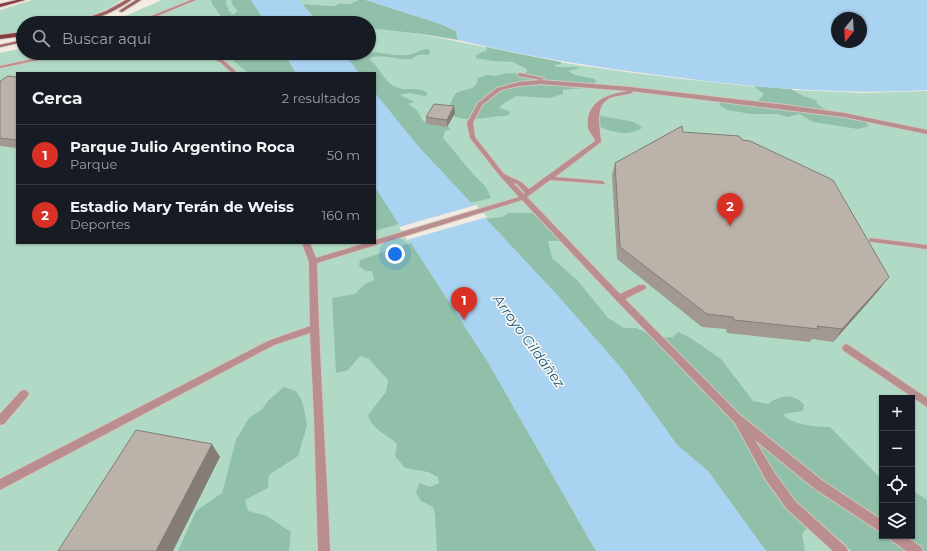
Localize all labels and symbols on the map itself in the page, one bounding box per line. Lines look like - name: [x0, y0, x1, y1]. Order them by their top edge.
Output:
- north arrow: [831, 12, 867, 48]
- pin: 2: [717, 193, 743, 226]
- your location: [385, 244, 405, 264]
- pin: 1: [451, 287, 477, 320]
- water label: Arroyo Cildáñez: [489, 290, 569, 392]

